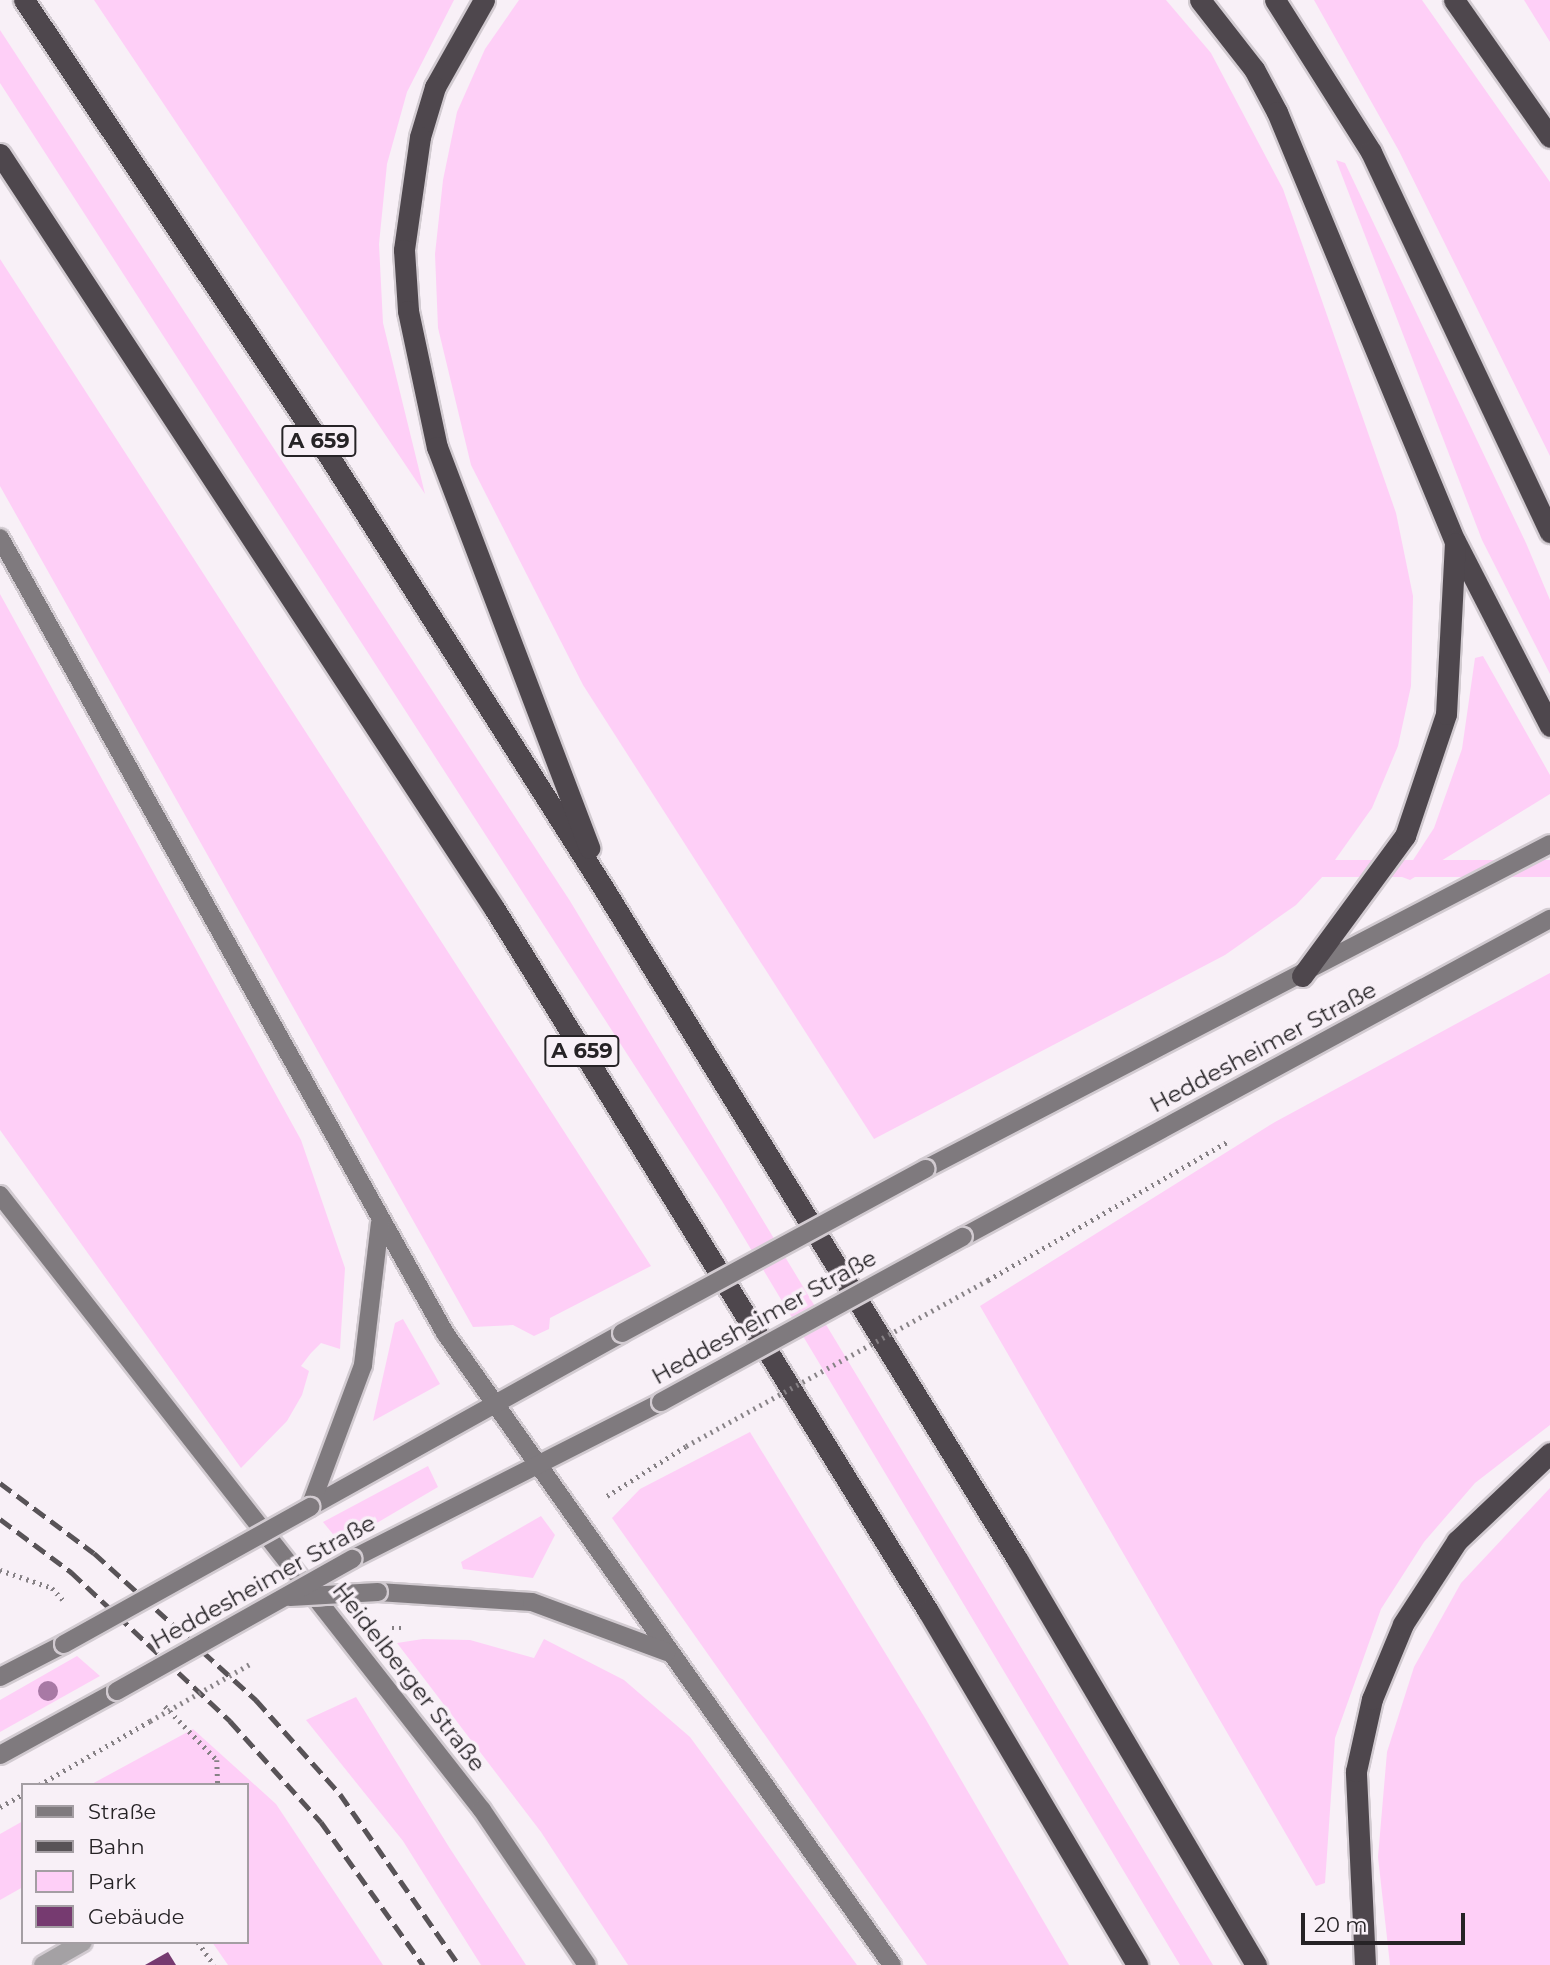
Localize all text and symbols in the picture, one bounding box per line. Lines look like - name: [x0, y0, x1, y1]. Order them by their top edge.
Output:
- road number: A 659: [280, 424, 358, 458]
- street label: Heddesheimer Straße: [1145, 976, 1381, 1118]
- road number: A 659: [544, 1034, 620, 1068]
- street label: Heddesheimer Straße: [647, 1244, 881, 1390]
- street label: Heddesheimer Straße: [146, 1509, 380, 1655]
- street label: Heidelberger Straße: [327, 1577, 491, 1777]
- legend: [21, 1783, 248, 1944]
- text: Straße: [88, 1799, 156, 1824]
- text: Bahn: [88, 1834, 145, 1859]
- text: Park: [88, 1869, 136, 1894]
- scale bar: [1305, 1898, 1470, 1942]
- text: Gebäude: [88, 1904, 185, 1929]
- text: 20 m: [1314, 1912, 1368, 1937]

